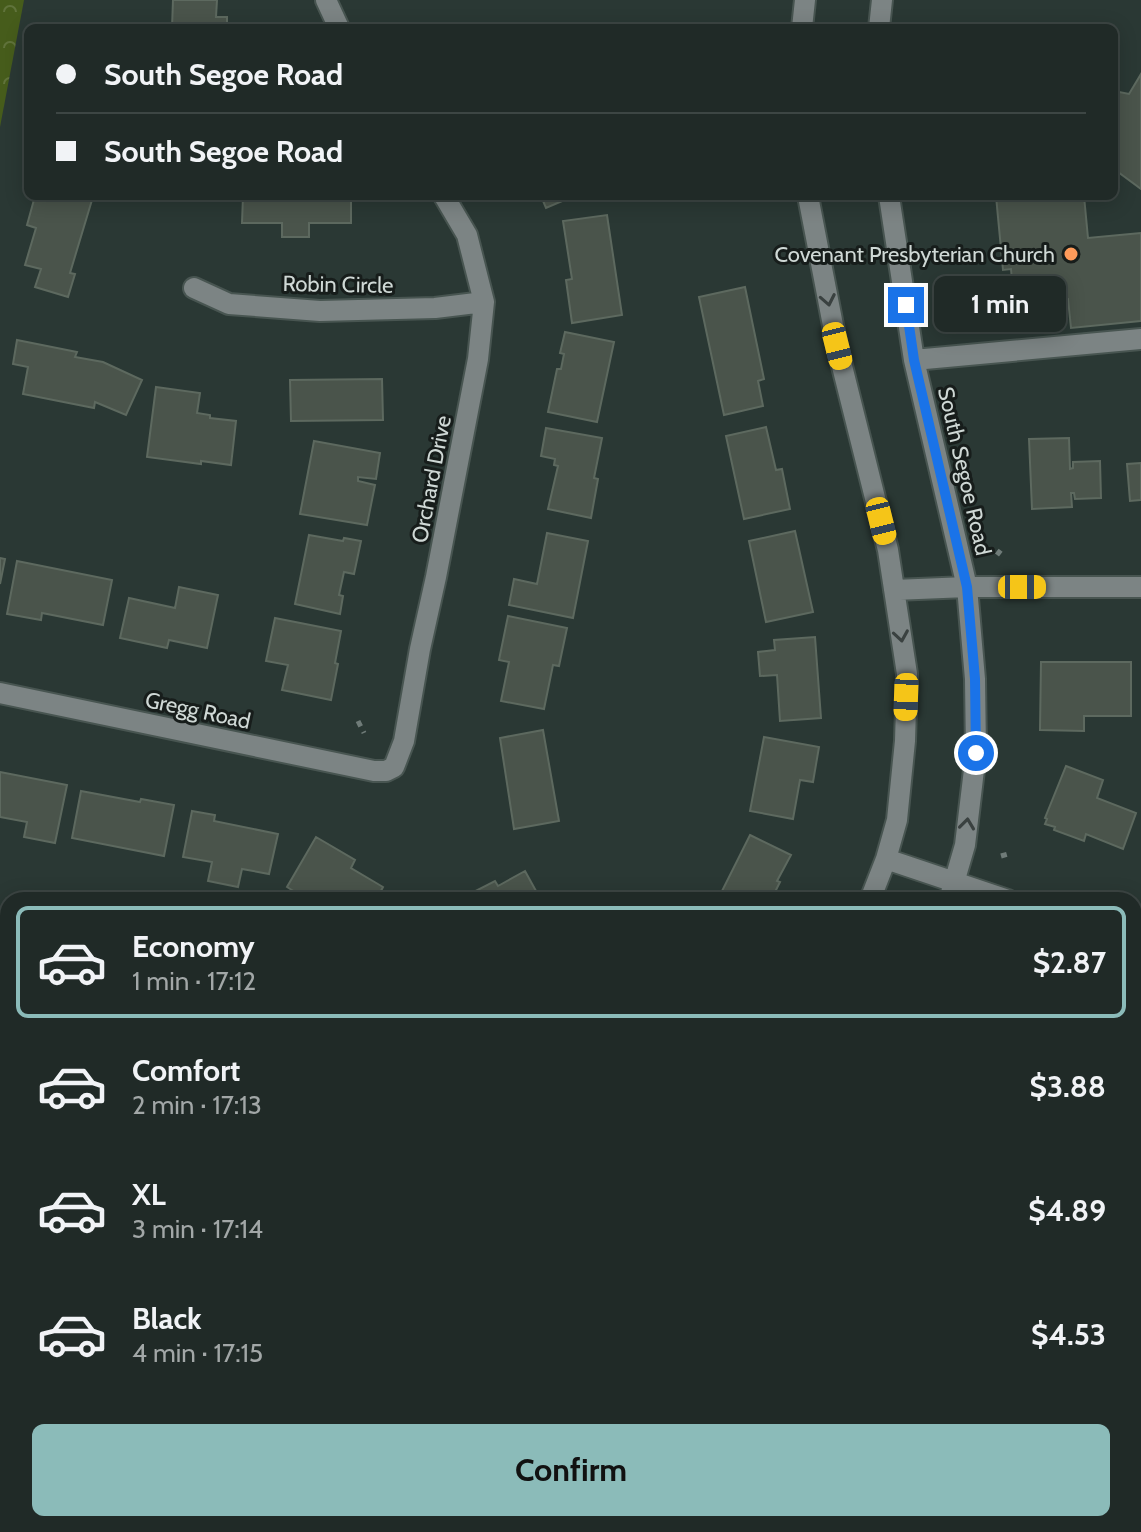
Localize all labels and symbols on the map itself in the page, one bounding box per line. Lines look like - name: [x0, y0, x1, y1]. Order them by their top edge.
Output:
- place label: Covenant Presbyterian Church: [775, 241, 1055, 268]
- marker: Covenant Presbyterian Church: [1062, 245, 1080, 263]
- street label: Robin Circle: [282, 270, 394, 299]
- callout: 1 min: [934, 277, 1066, 333]
- route end: [888, 287, 924, 323]
- one-way arrow: [819, 293, 836, 306]
- car: [820, 320, 854, 372]
- street label: South Segoe Road: [932, 384, 997, 558]
- street label: Orchard Drive: [406, 413, 457, 545]
- car: [864, 495, 898, 547]
- car: [998, 575, 1046, 599]
- one-way arrow: [892, 629, 909, 643]
- car: [893, 673, 919, 721]
- street label: Gregg Road: [143, 686, 253, 735]
- route start: [958, 735, 994, 771]
- one-way arrow: [959, 818, 976, 831]

